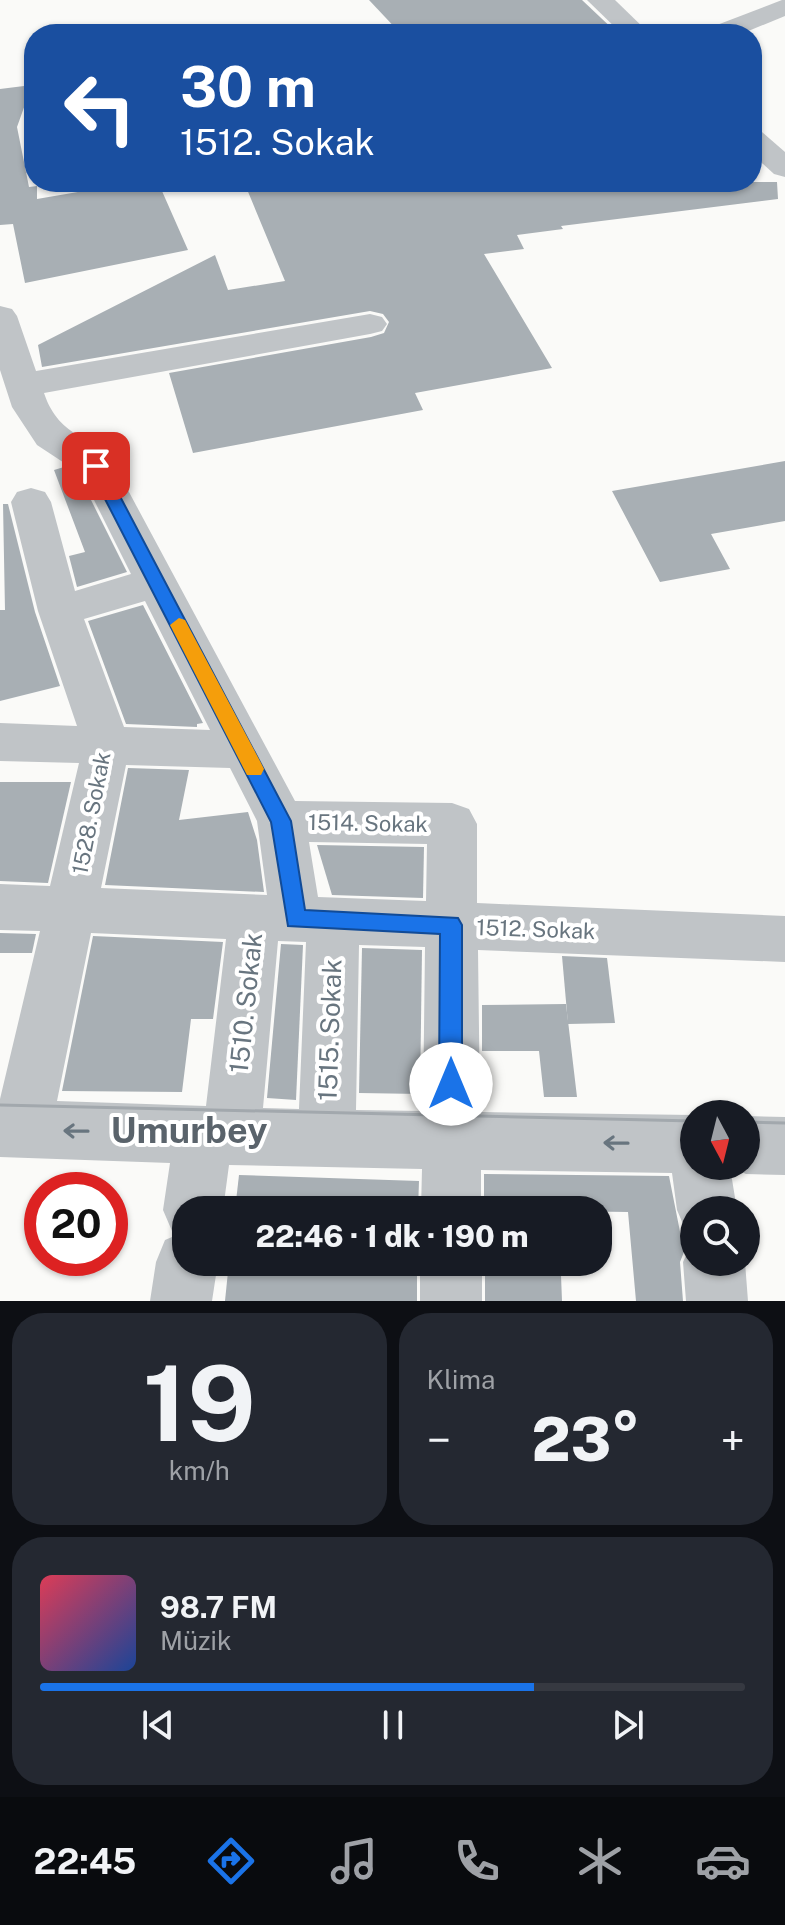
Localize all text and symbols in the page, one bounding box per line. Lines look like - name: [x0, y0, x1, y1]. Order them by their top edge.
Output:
- text: 30 m: [180, 54, 316, 120]
- icon: left: [48, 56, 152, 160]
- text: 1512. Sokak: [180, 121, 375, 163]
- pin: [62, 432, 130, 500]
- icon: arrive: [74, 444, 118, 488]
- street label: 1528. Sokak: [66, 750, 116, 876]
- street label: 1514. Sokak: [308, 809, 428, 837]
- street label: 1512. Sokak: [476, 914, 596, 944]
- street label: 1510. Sokak: [223, 931, 268, 1075]
- street label: 1515. Sokak: [312, 959, 347, 1101]
- position arrow: [409, 1042, 493, 1126]
- north arrow: [680, 1100, 760, 1180]
- map controls: [680, 1100, 760, 1276]
- district label: Umurbey: [110, 1109, 268, 1151]
- one-way arrow: [63, 1123, 90, 1139]
- one-way arrow: [603, 1135, 630, 1151]
- speed limit sign: 20: [24, 1172, 128, 1276]
- button: search: [680, 1196, 760, 1276]
- text: 22:46 · 1 dk · 190 m: [255, 1218, 529, 1254]
- text: 19: [143, 1342, 256, 1464]
- text: Klima: [427, 1364, 495, 1395]
- text: 23°: [531, 1404, 640, 1475]
- text: −: [427, 1414, 451, 1466]
- text: +: [721, 1414, 745, 1466]
- text: km/h: [169, 1455, 230, 1486]
- text: 98.7 FM: [160, 1589, 277, 1625]
- text: Müzik: [160, 1625, 232, 1656]
- icon: previous: [136, 1703, 180, 1747]
- icon: pause: [371, 1703, 415, 1747]
- icon: next: [606, 1703, 650, 1747]
- icon: directions: [203, 1833, 259, 1889]
- icon: music: [326, 1833, 382, 1889]
- icon: phone: [449, 1833, 505, 1889]
- icon: climate: [572, 1833, 628, 1889]
- icon: car: [695, 1833, 751, 1889]
- text: 22:45: [34, 1840, 136, 1882]

